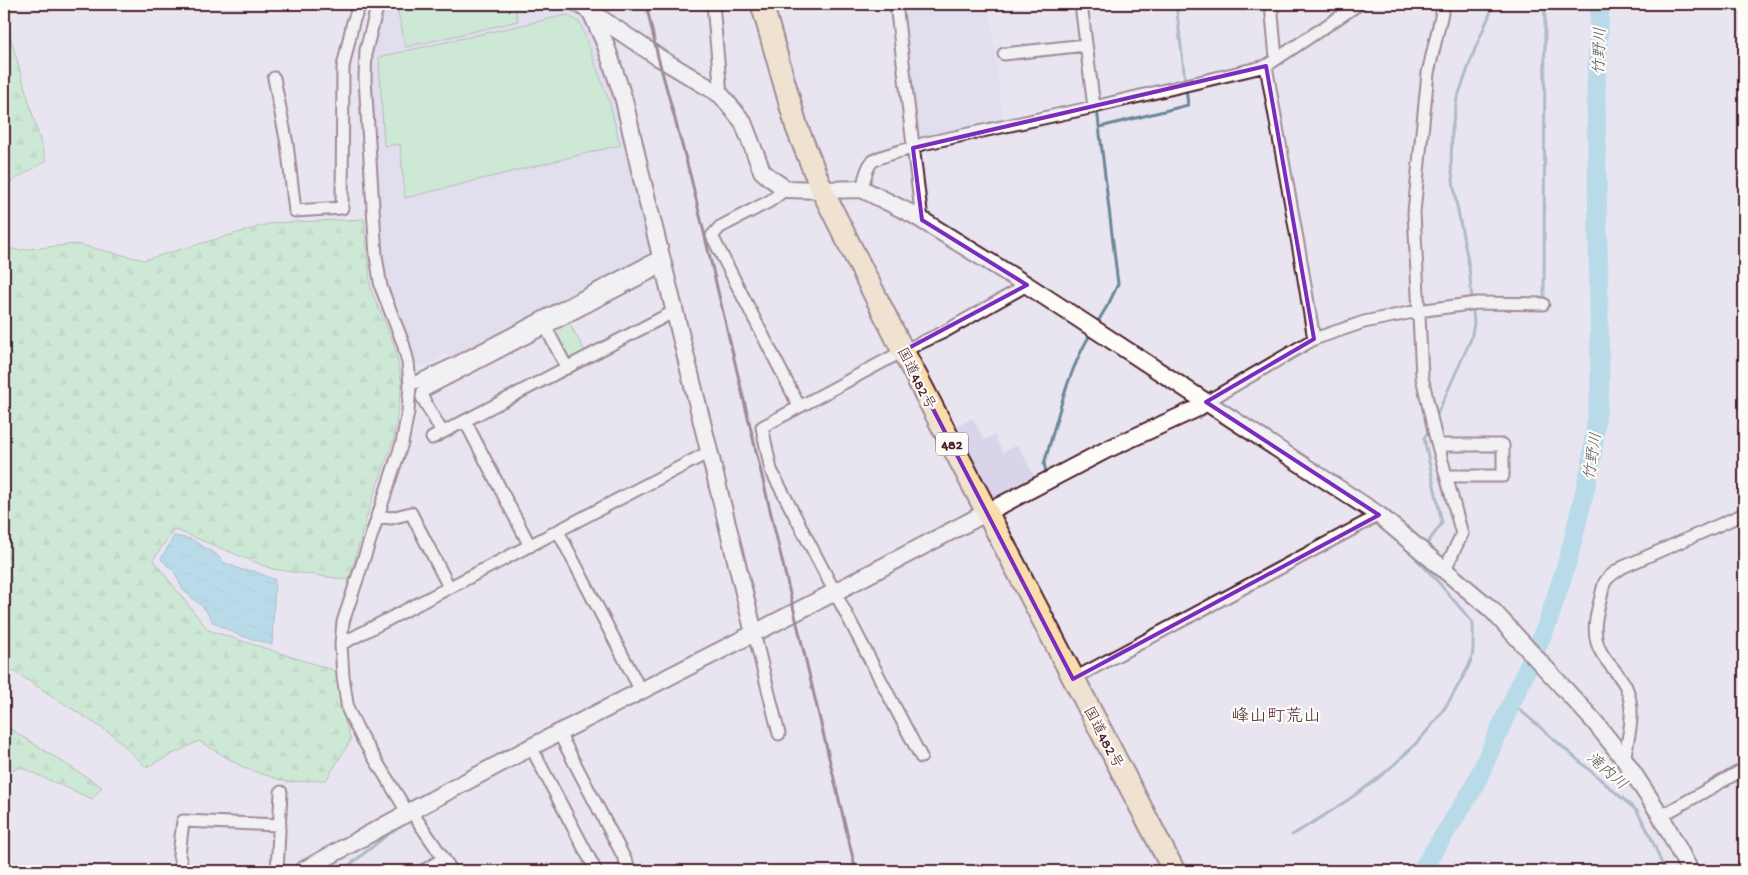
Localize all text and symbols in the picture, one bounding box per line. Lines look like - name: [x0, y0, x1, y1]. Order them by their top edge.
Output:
- water label: 竹野川: [1590, 27, 1612, 75]
- street label: 国道482号: [892, 345, 939, 413]
- water label: 竹野川: [1580, 431, 1608, 482]
- road number: 482: [936, 432, 968, 456]
- street label: 国道482号: [1078, 704, 1126, 772]
- district label: 峰山町荒山: [1231, 706, 1321, 728]
- water label: 滝内川: [1581, 748, 1631, 796]

